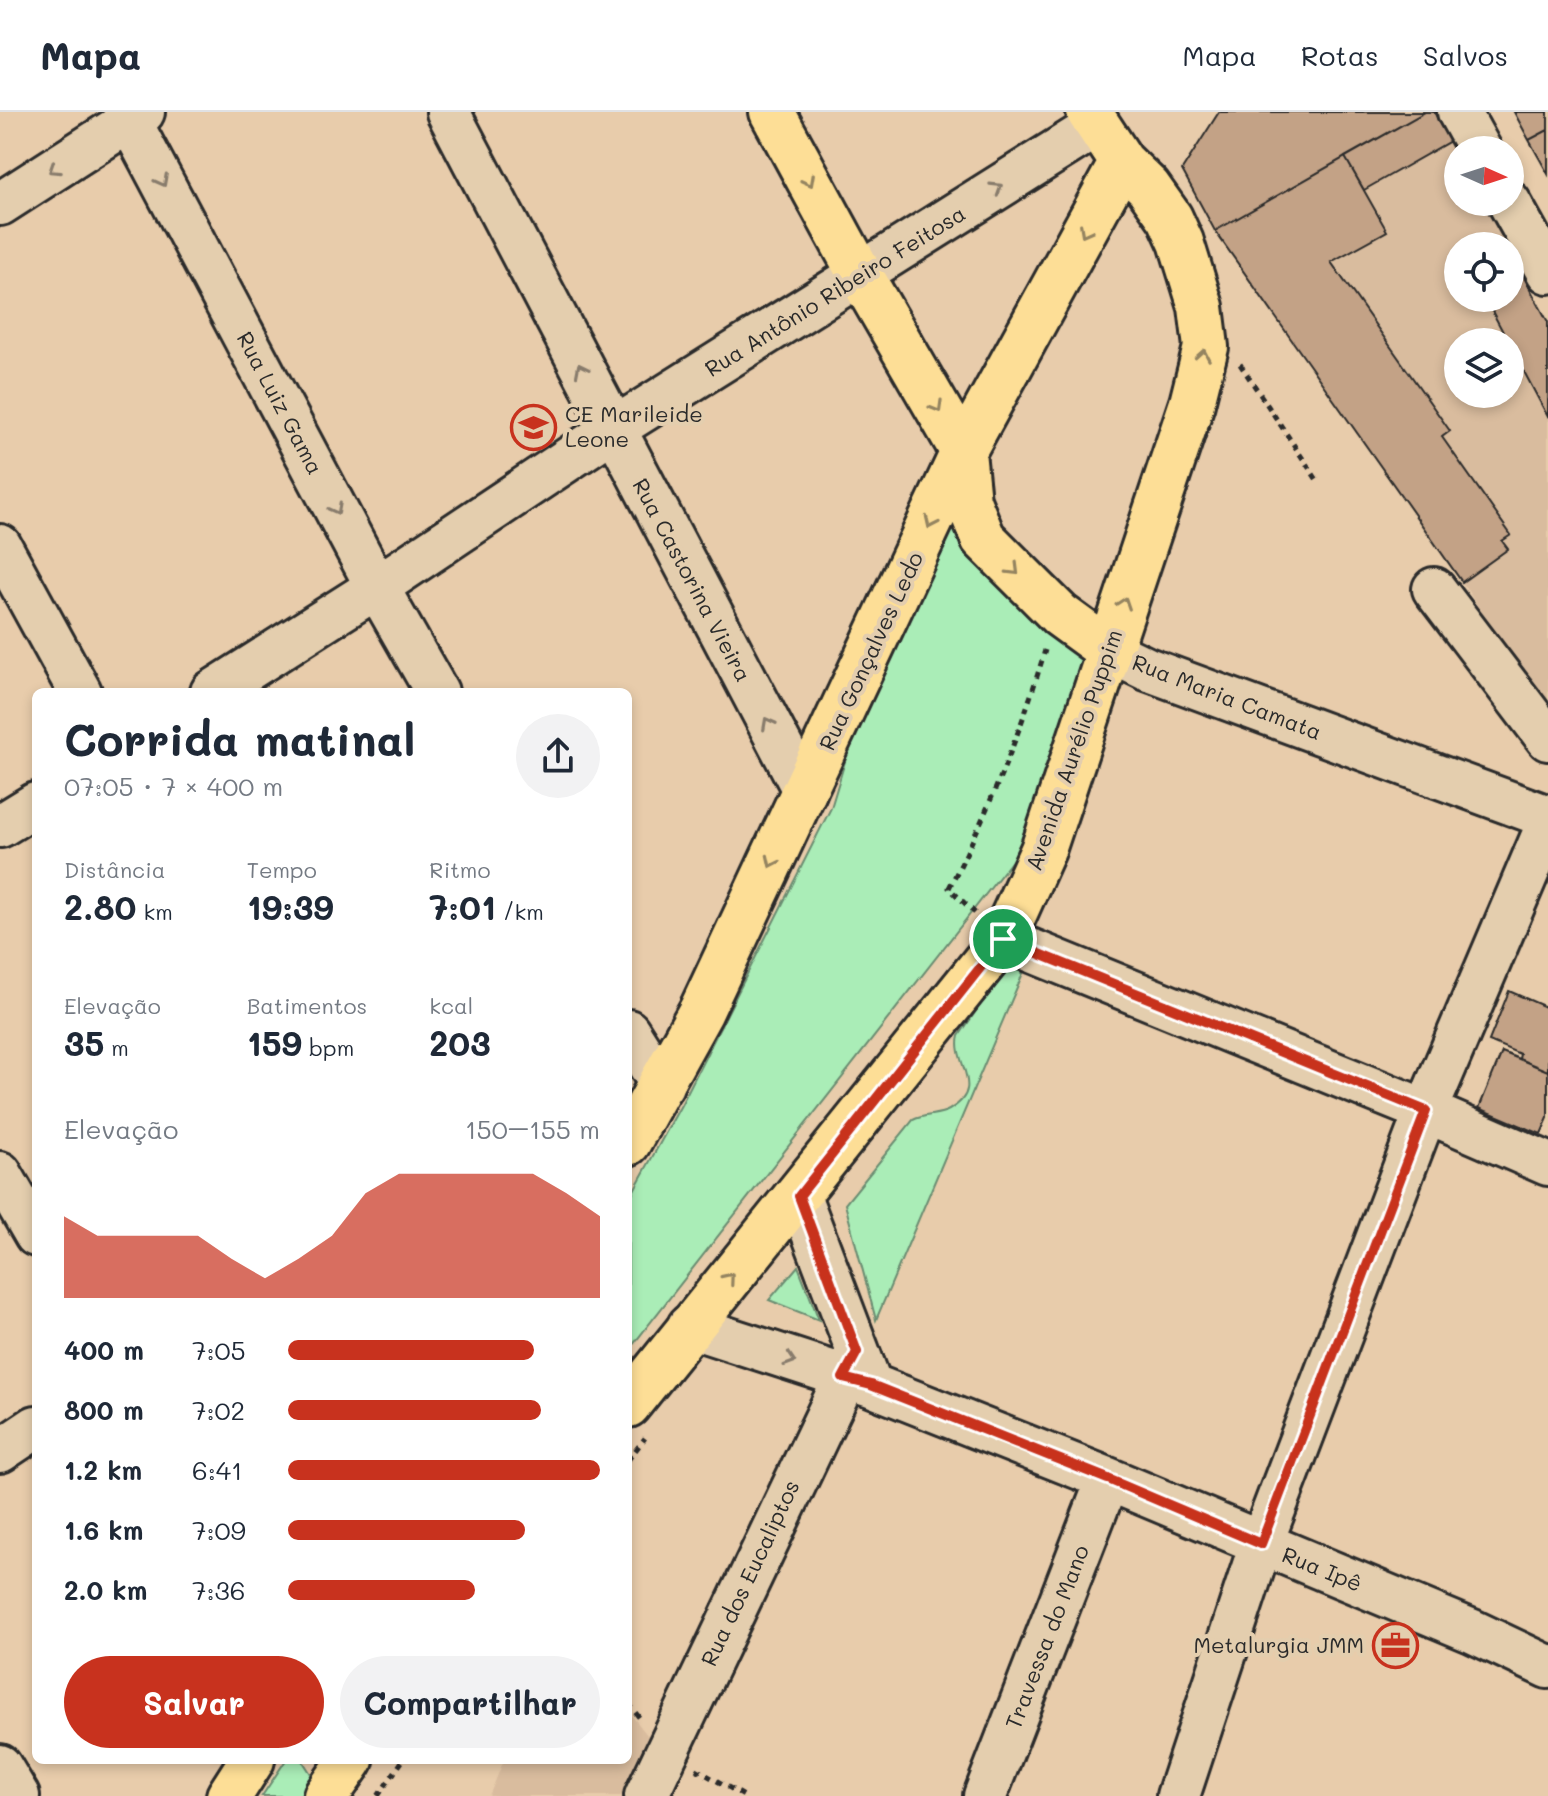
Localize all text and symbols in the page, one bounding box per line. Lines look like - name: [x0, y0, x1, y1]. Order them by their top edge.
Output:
- text: Mapa: [40, 30, 141, 80]
- text: Mapa: [1182, 37, 1257, 73]
- text: Rotas: [1301, 37, 1379, 73]
- text: Salvos: [1423, 37, 1508, 73]
- north arrow: [1444, 136, 1524, 216]
- map controls: [1444, 136, 1524, 408]
- one-way arrow: [48, 160, 63, 175]
- one-way arrow: [152, 172, 167, 187]
- one-way arrow: [800, 172, 815, 187]
- one-way arrow: [989, 183, 1003, 198]
- street label: Rua Antônio Ribeiro Feitosa: [699, 198, 971, 383]
- one-way arrow: [1079, 222, 1095, 236]
- button: locate: [1444, 232, 1524, 312]
- street label: Rua Luiz Gama: [231, 326, 330, 479]
- button: layers: [1444, 328, 1524, 408]
- one-way arrow: [1193, 349, 1210, 362]
- one-way arrow: [575, 363, 591, 378]
- one-way arrow: [927, 398, 943, 413]
- place label: CE Marileide Leone: [565, 399, 703, 453]
- school or university icon: CE Marileide Leone: [510, 403, 558, 451]
- street label: Rua Castorina Vieira: [626, 473, 758, 687]
- one-way arrow: [327, 501, 342, 516]
- one-way arrow: [925, 514, 941, 529]
- street label: Rua Gonçalves Ledo: [812, 547, 929, 755]
- one-way arrow: [1005, 560, 1019, 575]
- one-way arrow: [1115, 596, 1131, 610]
- street label: Avenida Aurélio Puppim: [1019, 625, 1128, 874]
- street label: Rua Maria Camata: [1128, 647, 1326, 746]
- text: Corrida matinal: [64, 710, 415, 767]
- button: share: [516, 714, 600, 798]
- one-way arrow: [763, 717, 778, 731]
- text: 07:05 · 7 × 400 m: [64, 769, 283, 803]
- one-way arrow: [766, 854, 782, 868]
- text: Distância: [64, 855, 166, 884]
- text: Tempo: [247, 855, 317, 884]
- text: Ritmo: [429, 855, 490, 884]
- text: 2.80: [64, 884, 136, 929]
- text: 19:39: [247, 884, 334, 929]
- text: 7:01: [429, 884, 496, 929]
- text: km: [136, 897, 173, 926]
- text: /km: [496, 897, 544, 926]
- pin: [969, 905, 1037, 973]
- icon: arrive: [981, 917, 1025, 961]
- text: Elevação: [64, 991, 161, 1020]
- text: Batimentos: [247, 991, 367, 1020]
- text: kcal: [429, 991, 473, 1020]
- text: 35: [64, 1020, 104, 1065]
- text: 159: [247, 1020, 302, 1065]
- text: 203: [429, 1020, 491, 1065]
- text: m: [104, 1033, 129, 1062]
- text: bpm: [302, 1033, 354, 1062]
- text: Elevação: [64, 1112, 178, 1146]
- text: 150–155 m: [465, 1112, 600, 1146]
- one-way arrow: [719, 1273, 734, 1288]
- text: 400 m: [64, 1333, 144, 1367]
- text: 7:05: [192, 1333, 246, 1367]
- one-way arrow: [782, 1351, 796, 1367]
- text: 800 m: [64, 1393, 144, 1427]
- text: 7:02: [192, 1393, 245, 1427]
- text: 1.2 km: [64, 1453, 142, 1487]
- text: 6:41: [192, 1453, 243, 1487]
- street label: Rua dos Eucaliptos: [694, 1475, 805, 1671]
- text: 1.6 km: [64, 1513, 143, 1547]
- text: 7:09: [192, 1513, 246, 1547]
- street label: Rua Ipê: [1278, 1539, 1366, 1598]
- street label: Travessa do Mano: [998, 1541, 1095, 1733]
- text: 2.0 km: [64, 1573, 147, 1607]
- text: 7:36: [192, 1573, 245, 1607]
- office icon: Metalurgia JMM: [1371, 1621, 1419, 1669]
- place label: Metalurgia JMM: [1193, 1630, 1364, 1659]
- button: Salvar: [64, 1656, 324, 1748]
- button: Compartilhar: [340, 1656, 600, 1748]

